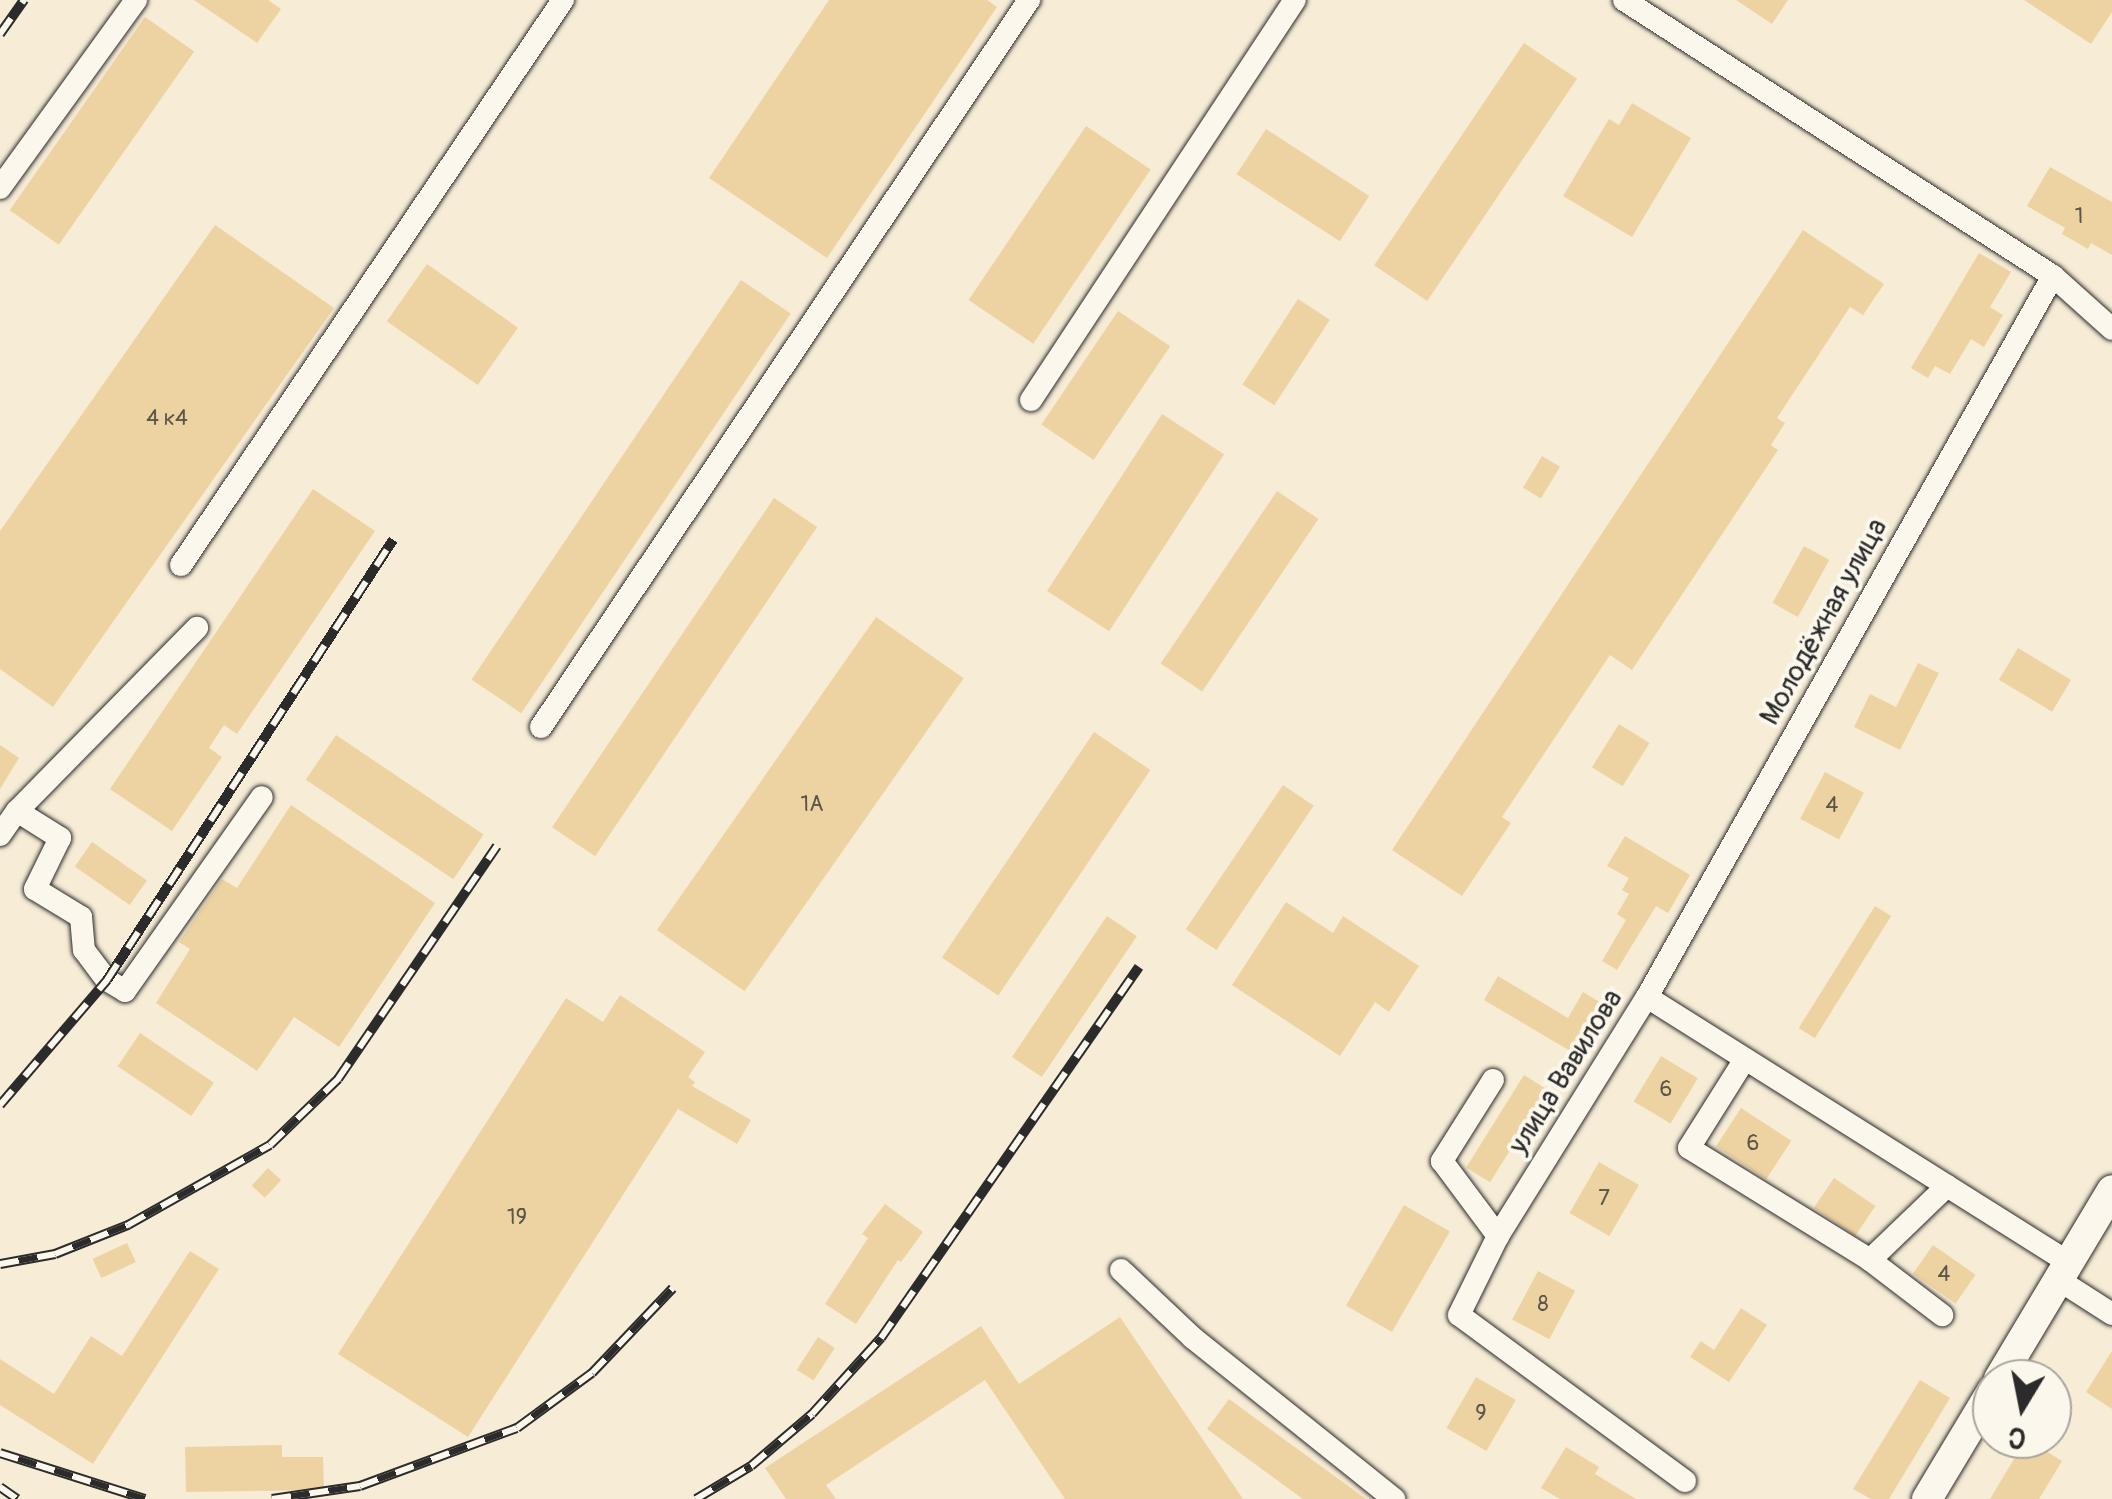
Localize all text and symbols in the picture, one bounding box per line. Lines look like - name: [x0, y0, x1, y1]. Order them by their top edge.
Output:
- house number: 1: [2075, 204, 2083, 230]
- house number: 4 к4: [146, 406, 188, 432]
- street label: Молодёжная улица: [1753, 513, 1895, 731]
- house number: 1А: [801, 792, 823, 818]
- house number: 4: [1826, 793, 1838, 819]
- street label: улица Вавилова: [1502, 984, 1630, 1160]
- house number: 6: [1660, 1077, 1672, 1103]
- house number: 6: [1747, 1131, 1759, 1157]
- house number: 7: [1598, 1186, 1610, 1212]
- house number: 19: [507, 1205, 527, 1231]
- house number: 4: [1938, 1262, 1950, 1288]
- house number: 8: [1537, 1292, 1549, 1318]
- north arrow: [1972, 1359, 2072, 1459]
- house number: 9: [1475, 1401, 1487, 1427]
- text: С: [2006, 1418, 2029, 1456]

